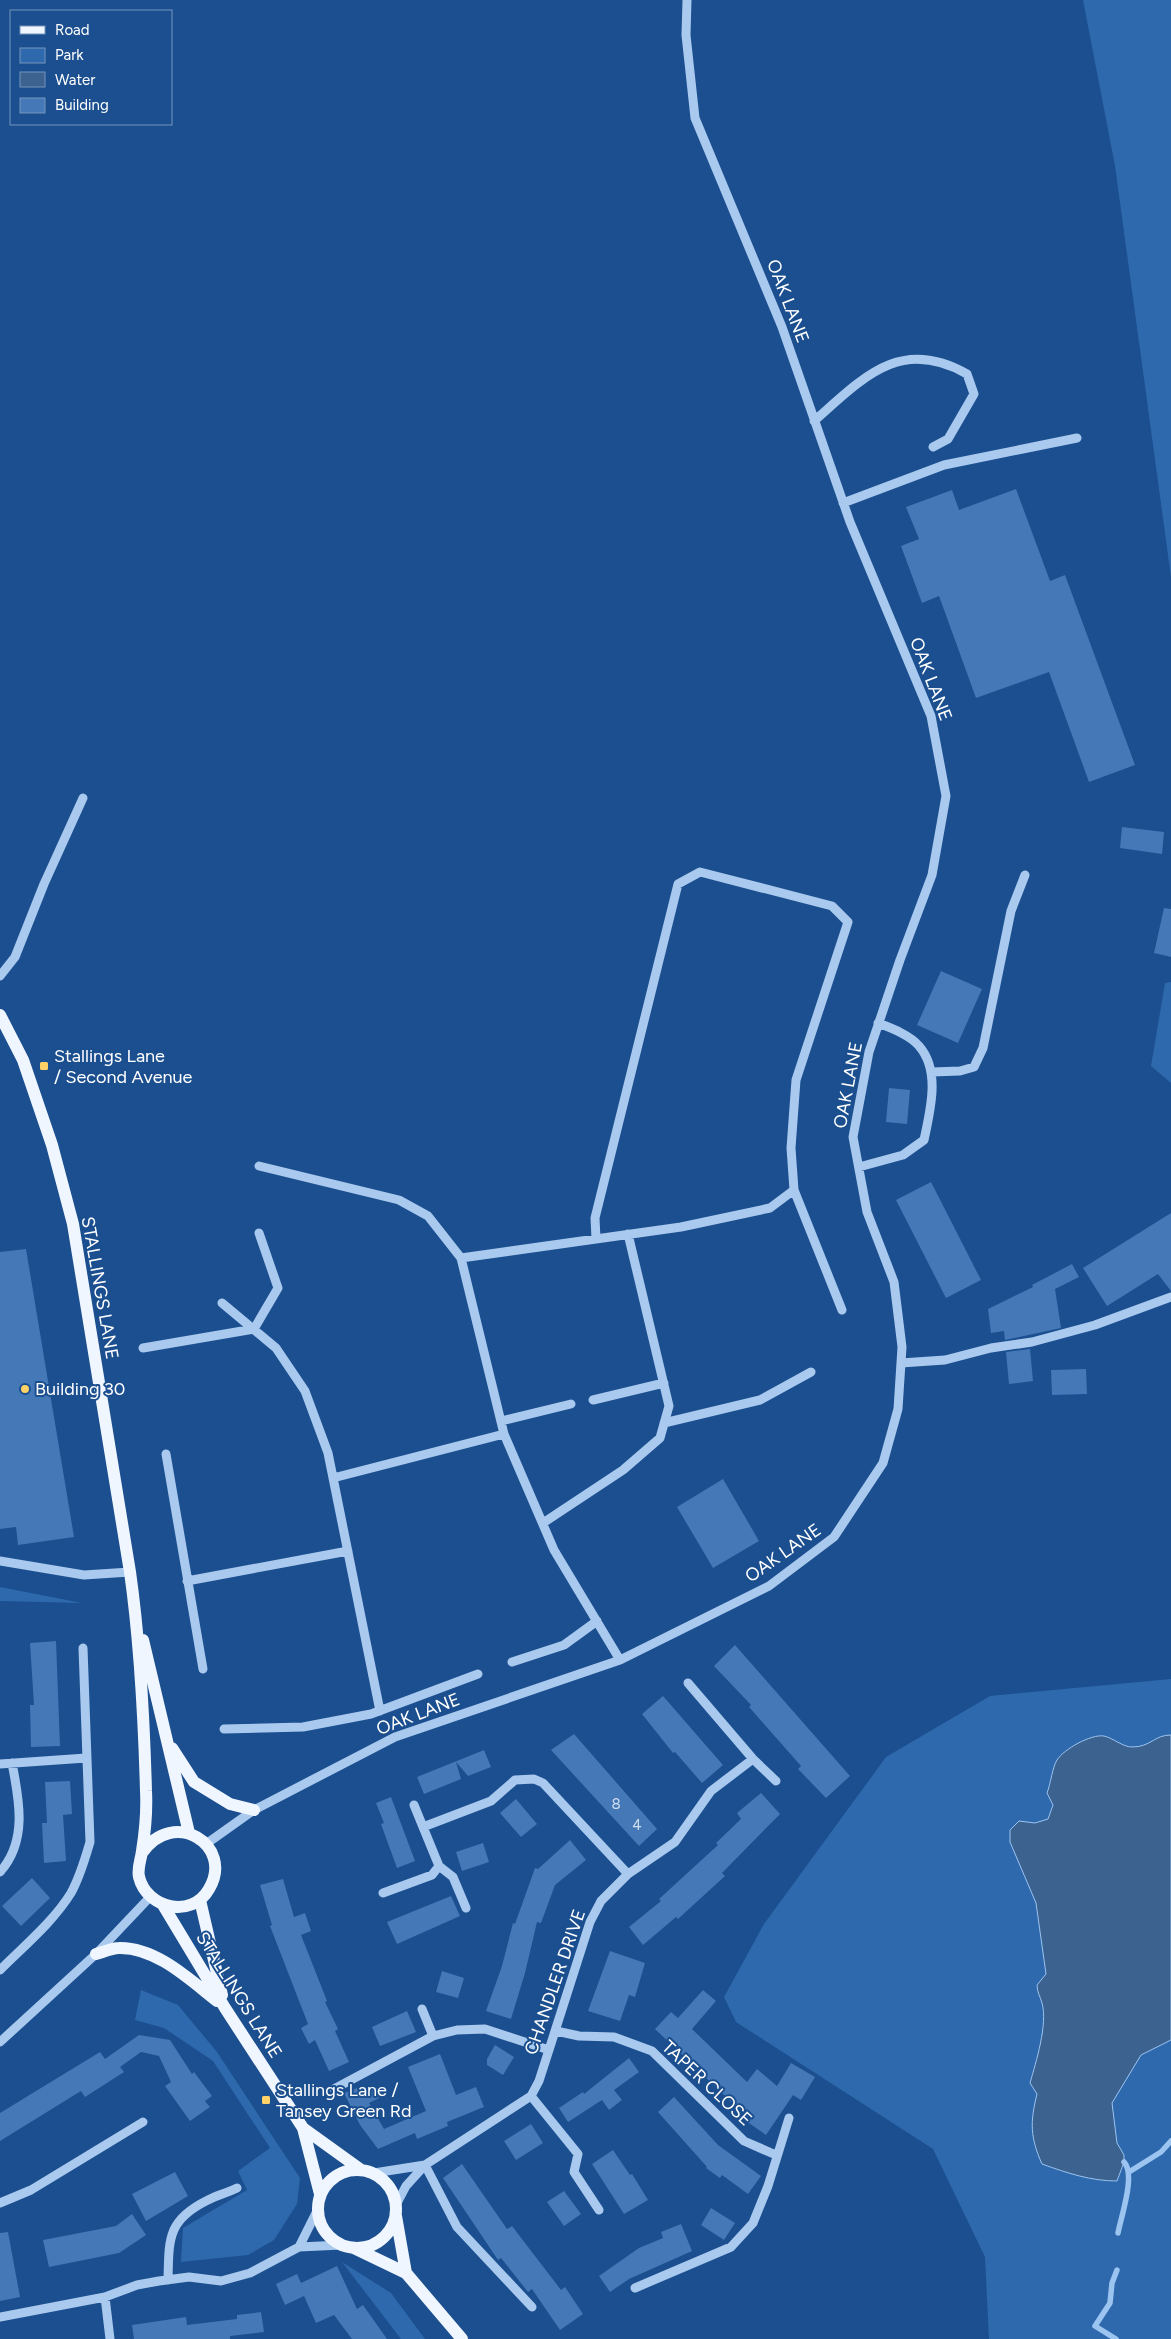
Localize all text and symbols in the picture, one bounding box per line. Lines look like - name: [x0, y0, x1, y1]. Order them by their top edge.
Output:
- legend: [10, 10, 172, 125]
- text: Road: [55, 21, 90, 39]
- text: Park: [55, 46, 84, 64]
- text: Water: [55, 71, 95, 89]
- text: Building: [55, 96, 109, 114]
- street label: OAK LANE: [762, 256, 814, 346]
- street label: OAK LANE: [905, 634, 957, 724]
- street label: OAK LANE: [829, 1040, 867, 1130]
- place label: Stallings Lane / Second Avenue: [54, 1045, 193, 1088]
- marker: Stallings Lane / Second Avenue: [38, 1060, 50, 1072]
- street label: STALLINGS LANE: [77, 1215, 123, 1361]
- place label: Building 30: [35, 1378, 125, 1400]
- marker: Building 30: [19, 1383, 31, 1395]
- street label: OAK LANE: [741, 1519, 825, 1587]
- street label: OAK LANE: [373, 1688, 463, 1740]
- house number: 8: [611, 1795, 621, 1813]
- house number: 4: [632, 1816, 642, 1834]
- street label: CHANDLER DRIVE: [520, 1906, 590, 2058]
- street label: STALLINGS LANE: [191, 1928, 287, 2062]
- street label: TAPER CLOSE: [657, 2036, 757, 2130]
- place label: Stallings Lane / Tansey Green Rd: [276, 2079, 412, 2122]
- marker: Stallings Lane / Tansey Green Rd: [260, 2094, 272, 2106]

